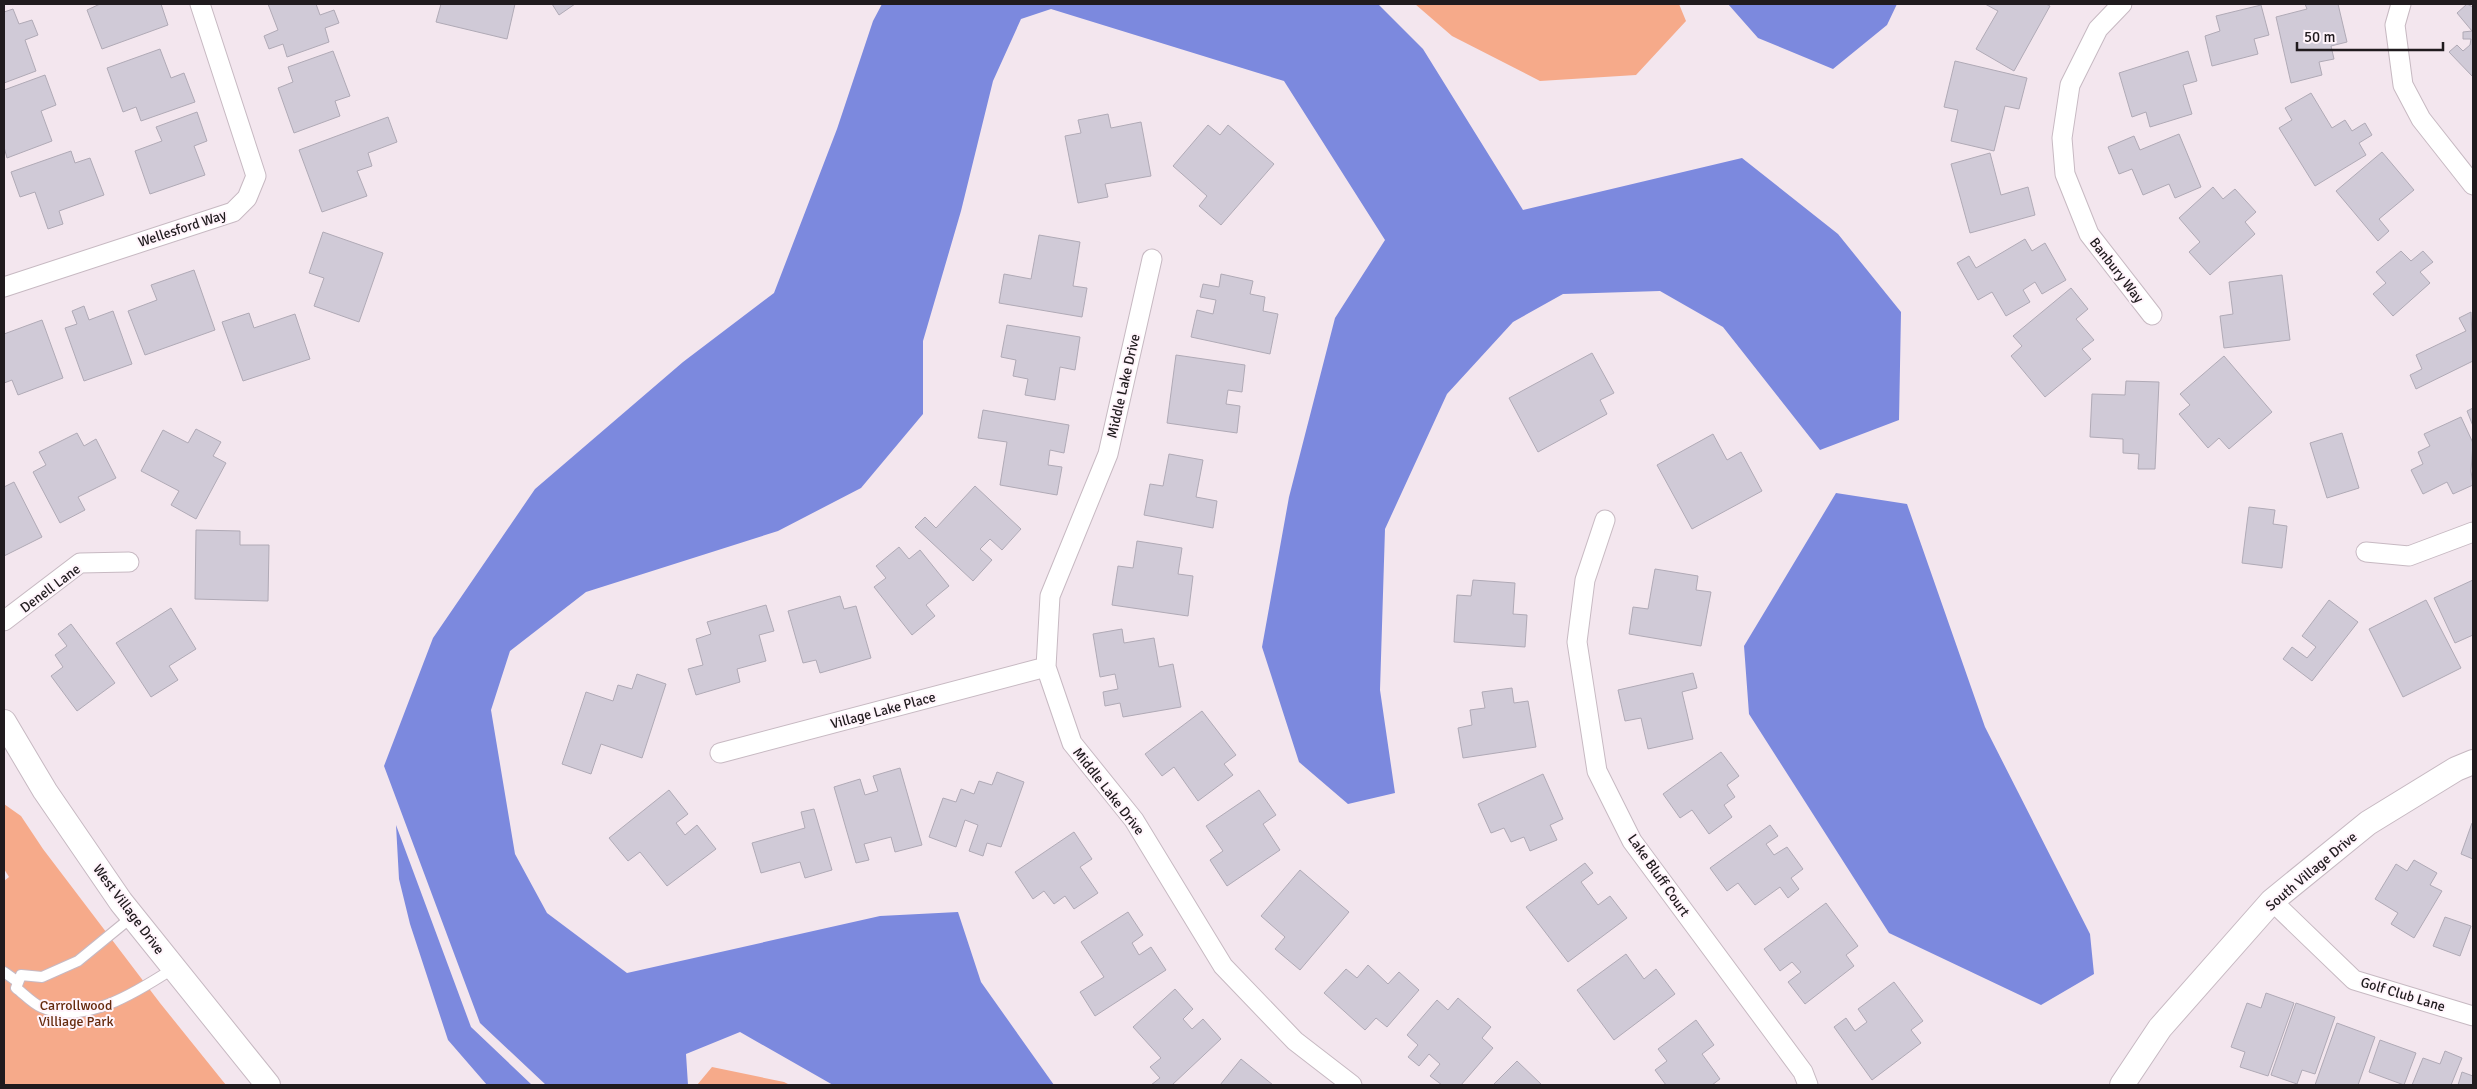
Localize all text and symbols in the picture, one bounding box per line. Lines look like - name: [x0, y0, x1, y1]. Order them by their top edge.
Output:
- scale bar: [2297, 20, 2443, 52]
- text: 50 m: [2304, 28, 2335, 46]
- street label: Wellesford Way: [136, 206, 229, 251]
- street label: Banbury Way: [2086, 234, 2148, 307]
- street label: Middle Lake Drive: [1103, 332, 1144, 440]
- street label: Denell Lane: [17, 560, 84, 616]
- street label: Village Lake Place: [829, 688, 938, 733]
- street label: Middle Lake Drive: [1069, 744, 1148, 838]
- street label: South Village Drive: [2262, 828, 2360, 915]
- street label: Lake Bluff Court: [1624, 831, 1693, 920]
- street label: West Village Drive: [89, 861, 168, 958]
- street label: Golf Club Lane: [2359, 974, 2447, 1015]
- park label: Carrollwood Villiage Park: [38, 997, 114, 1030]

